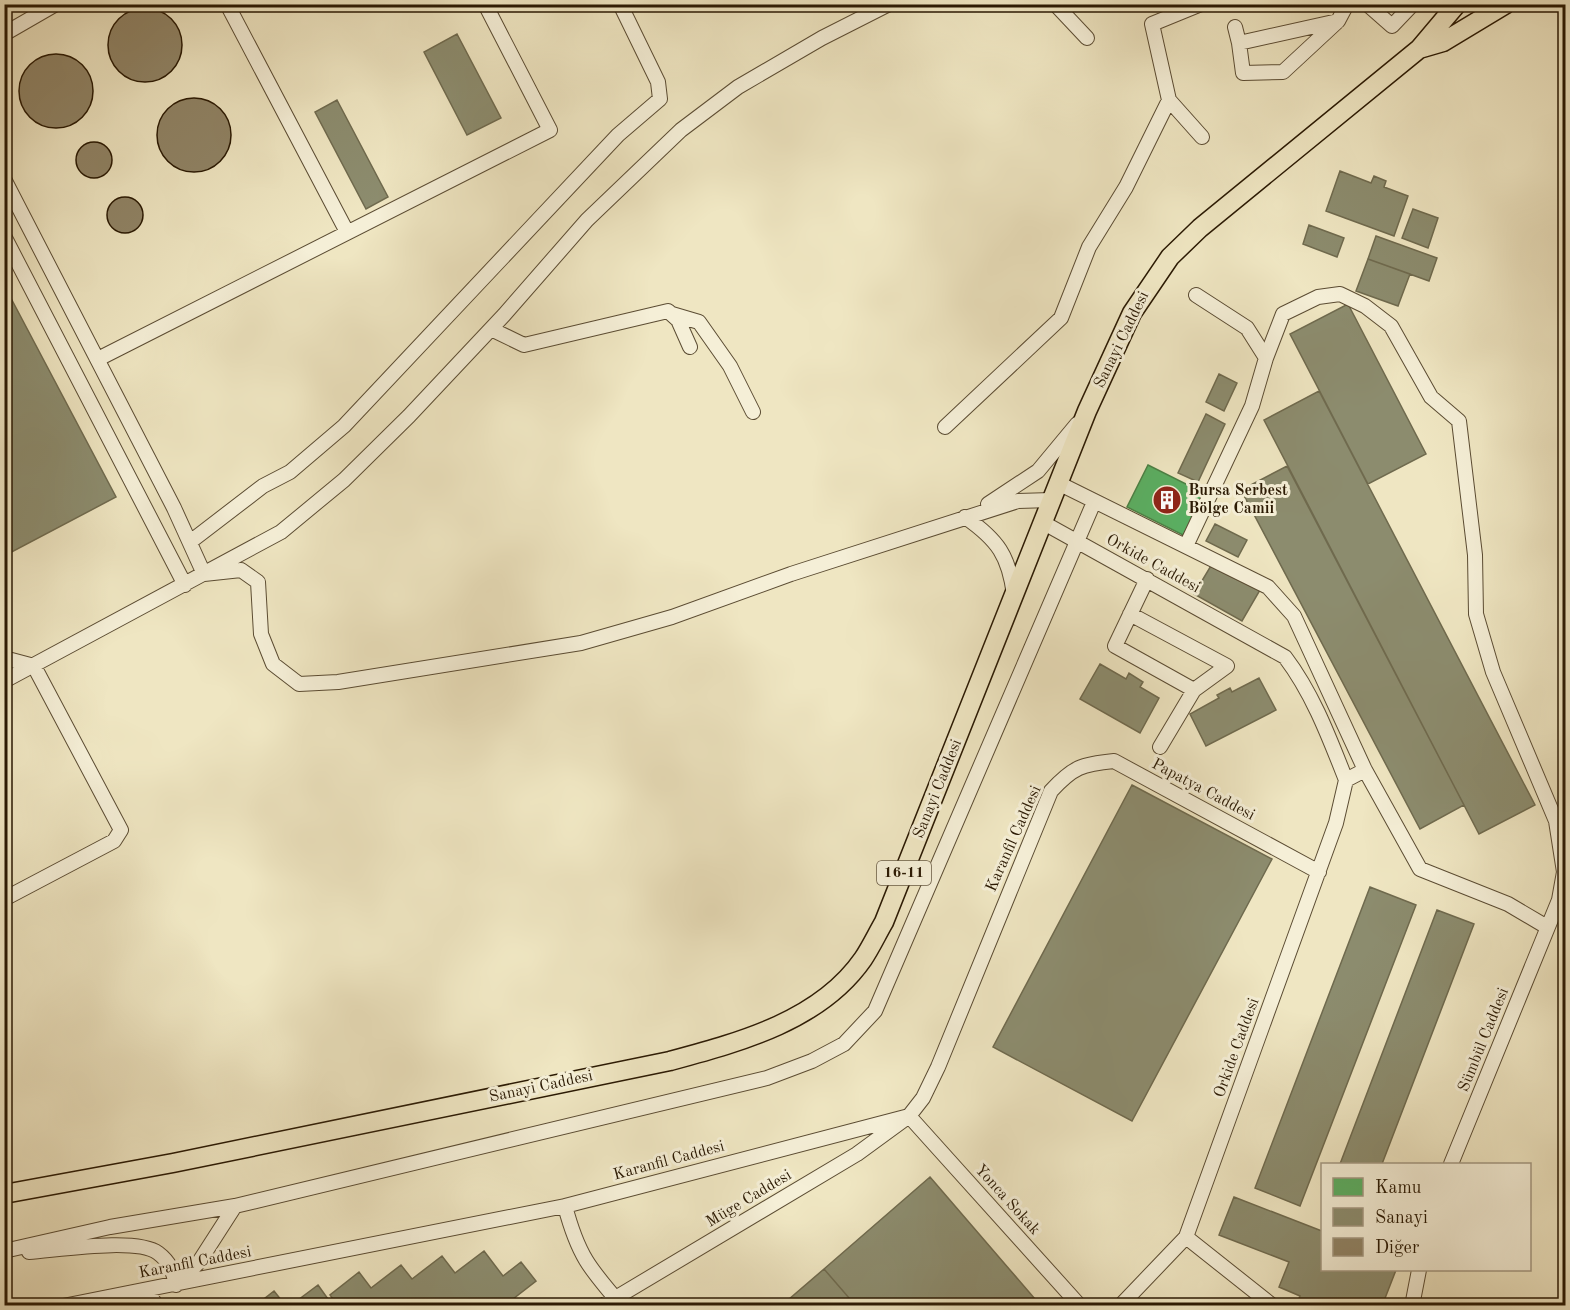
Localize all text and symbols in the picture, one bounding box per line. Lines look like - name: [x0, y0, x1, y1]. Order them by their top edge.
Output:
- street label: Sanayi Caddesi: [1092, 289, 1152, 391]
- place label: Bursa Serbest Bölge Camii: [1188, 483, 1288, 517]
- building icon: Bursa Serbest Bölge Camii: [1151, 484, 1183, 516]
- street label: Orkide Caddesi: [1103, 532, 1203, 596]
- street label: Sanayi Caddesi: [911, 737, 965, 841]
- street label: Papatya Caddesi: [1149, 756, 1257, 824]
- street label: Karanfil Caddesi: [983, 784, 1045, 894]
- road number: 16-11: [877, 861, 931, 885]
- street label: Sümbül Caddesi: [1456, 986, 1512, 1094]
- street label: Orkide Caddesi: [1212, 996, 1262, 1100]
- street label: Sanayi Caddesi: [488, 1068, 594, 1106]
- street label: Karanfil Caddesi: [612, 1138, 726, 1184]
- street label: Yonca Sokak: [971, 1162, 1043, 1238]
- legend: [1321, 1163, 1531, 1271]
- street label: Müge Caddesi: [704, 1167, 794, 1231]
- text: Kamu: [1375, 1179, 1422, 1197]
- text: Sanayi: [1375, 1209, 1428, 1227]
- text: Diğer: [1375, 1239, 1420, 1257]
- street label: Karanfil Caddesi: [137, 1244, 253, 1282]

